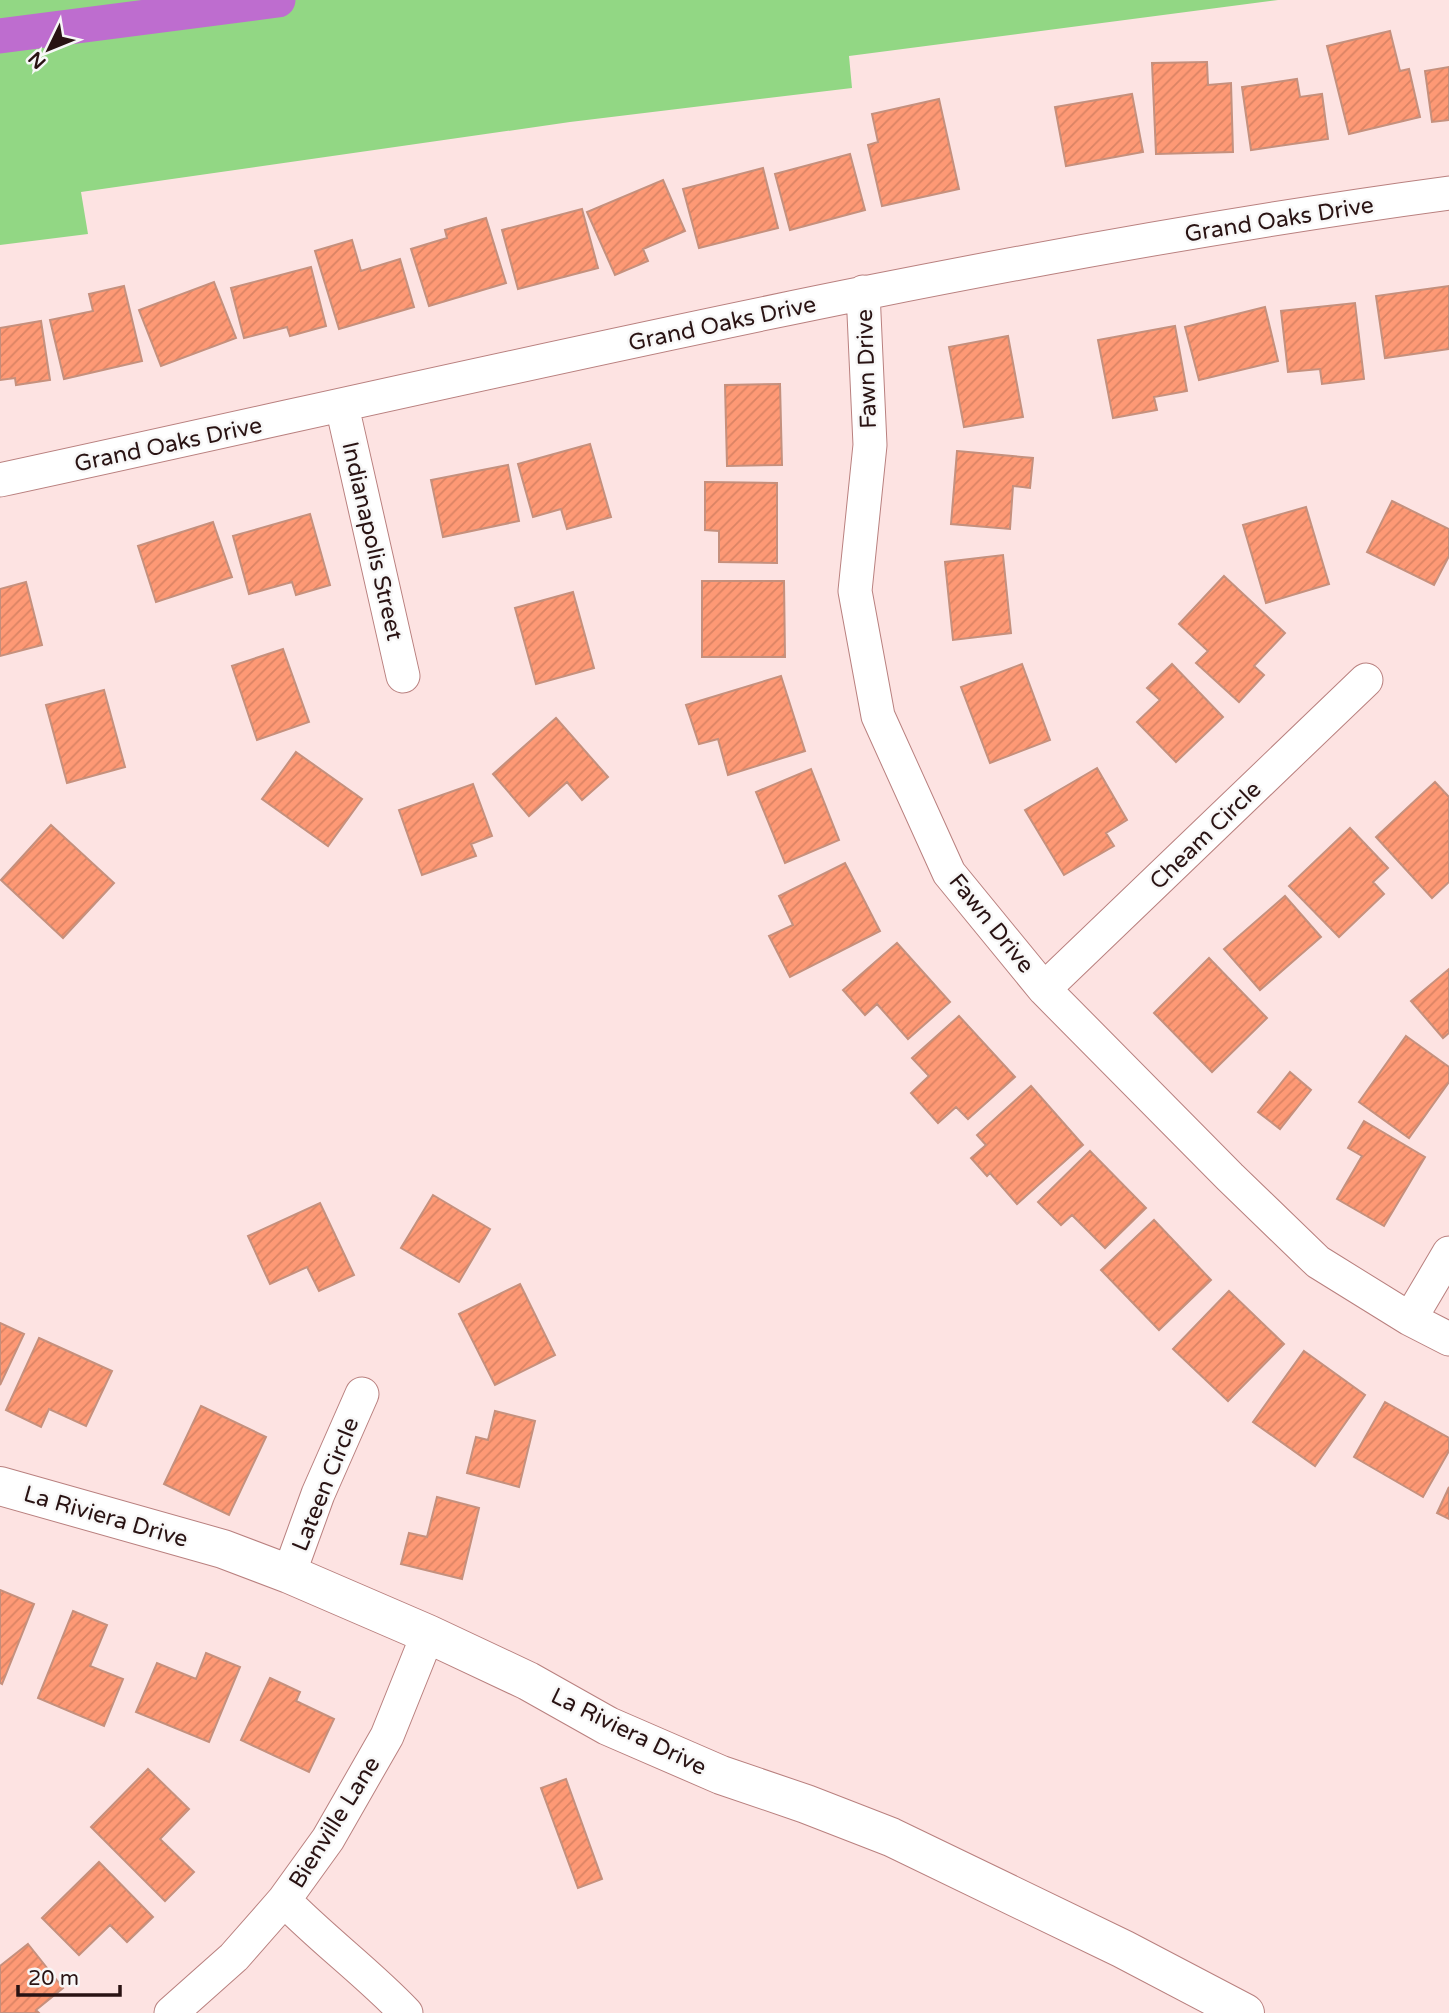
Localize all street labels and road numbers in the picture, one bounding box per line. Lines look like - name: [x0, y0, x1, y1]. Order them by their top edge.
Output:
- street label: Grand Oaks Drive: [1183, 191, 1376, 249]
- street label: Grand Oaks Drive: [626, 290, 819, 358]
- street label: Fawn Drive: [851, 309, 883, 429]
- street label: Grand Oaks Drive: [72, 411, 265, 479]
- street label: Indianapolis Street: [336, 439, 409, 644]
- street label: Cheam Circle: [1144, 776, 1267, 896]
- street label: Fawn Drive: [943, 868, 1040, 979]
- street label: Lateen Circle: [286, 1413, 365, 1555]
- street label: La Riviera Drive: [20, 1480, 191, 1554]
- street label: La Riviera Drive: [546, 1682, 711, 1782]
- street label: Bienville Lane: [283, 1752, 386, 1893]

